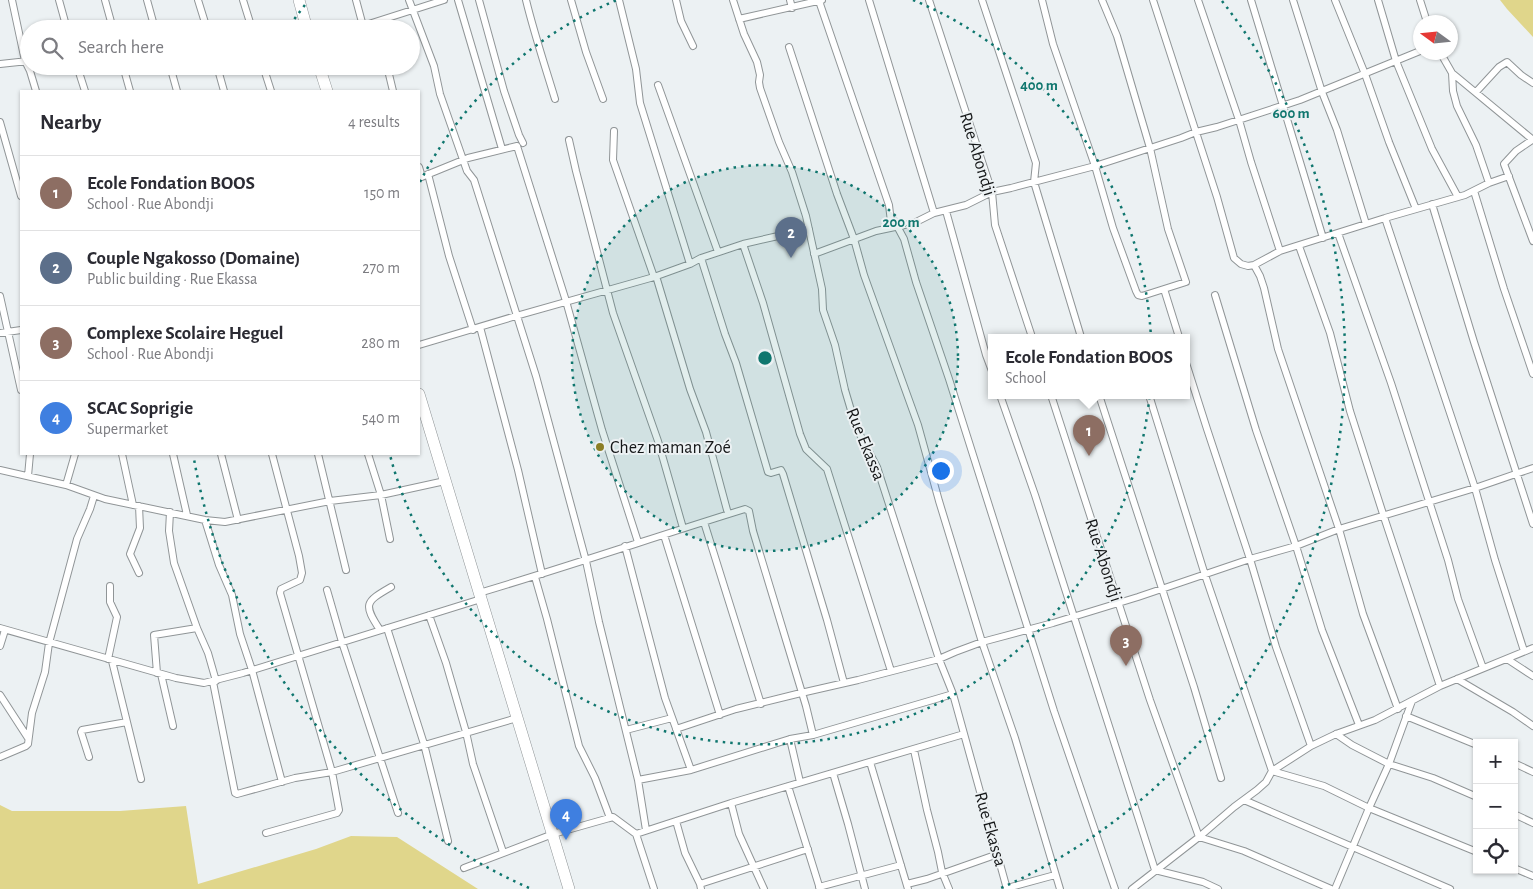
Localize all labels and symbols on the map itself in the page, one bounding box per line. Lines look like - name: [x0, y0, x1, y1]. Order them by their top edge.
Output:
- north arrow: [1413, 15, 1458, 60]
- text: 400 m: [1020, 78, 1058, 93]
- text: 600 m: [1272, 106, 1310, 121]
- street label: Rue Abondji: [956, 110, 998, 198]
- text: 200 m: [882, 215, 920, 230]
- pin: 2: [775, 217, 807, 258]
- centre of rings: [756, 349, 774, 367]
- street label: Rue Ekassa: [842, 406, 888, 483]
- pin: 1: [1073, 415, 1105, 456]
- place label: Chez maman Zoé: [610, 439, 731, 457]
- marker: Chez maman Zoé: [594, 441, 606, 453]
- your location: [928, 458, 954, 484]
- street label: Rue Abondji: [1081, 517, 1125, 604]
- pin: 3: [1110, 625, 1142, 666]
- street label: Rue Ekassa: [971, 790, 1009, 869]
- pin: 4: [550, 799, 582, 840]

